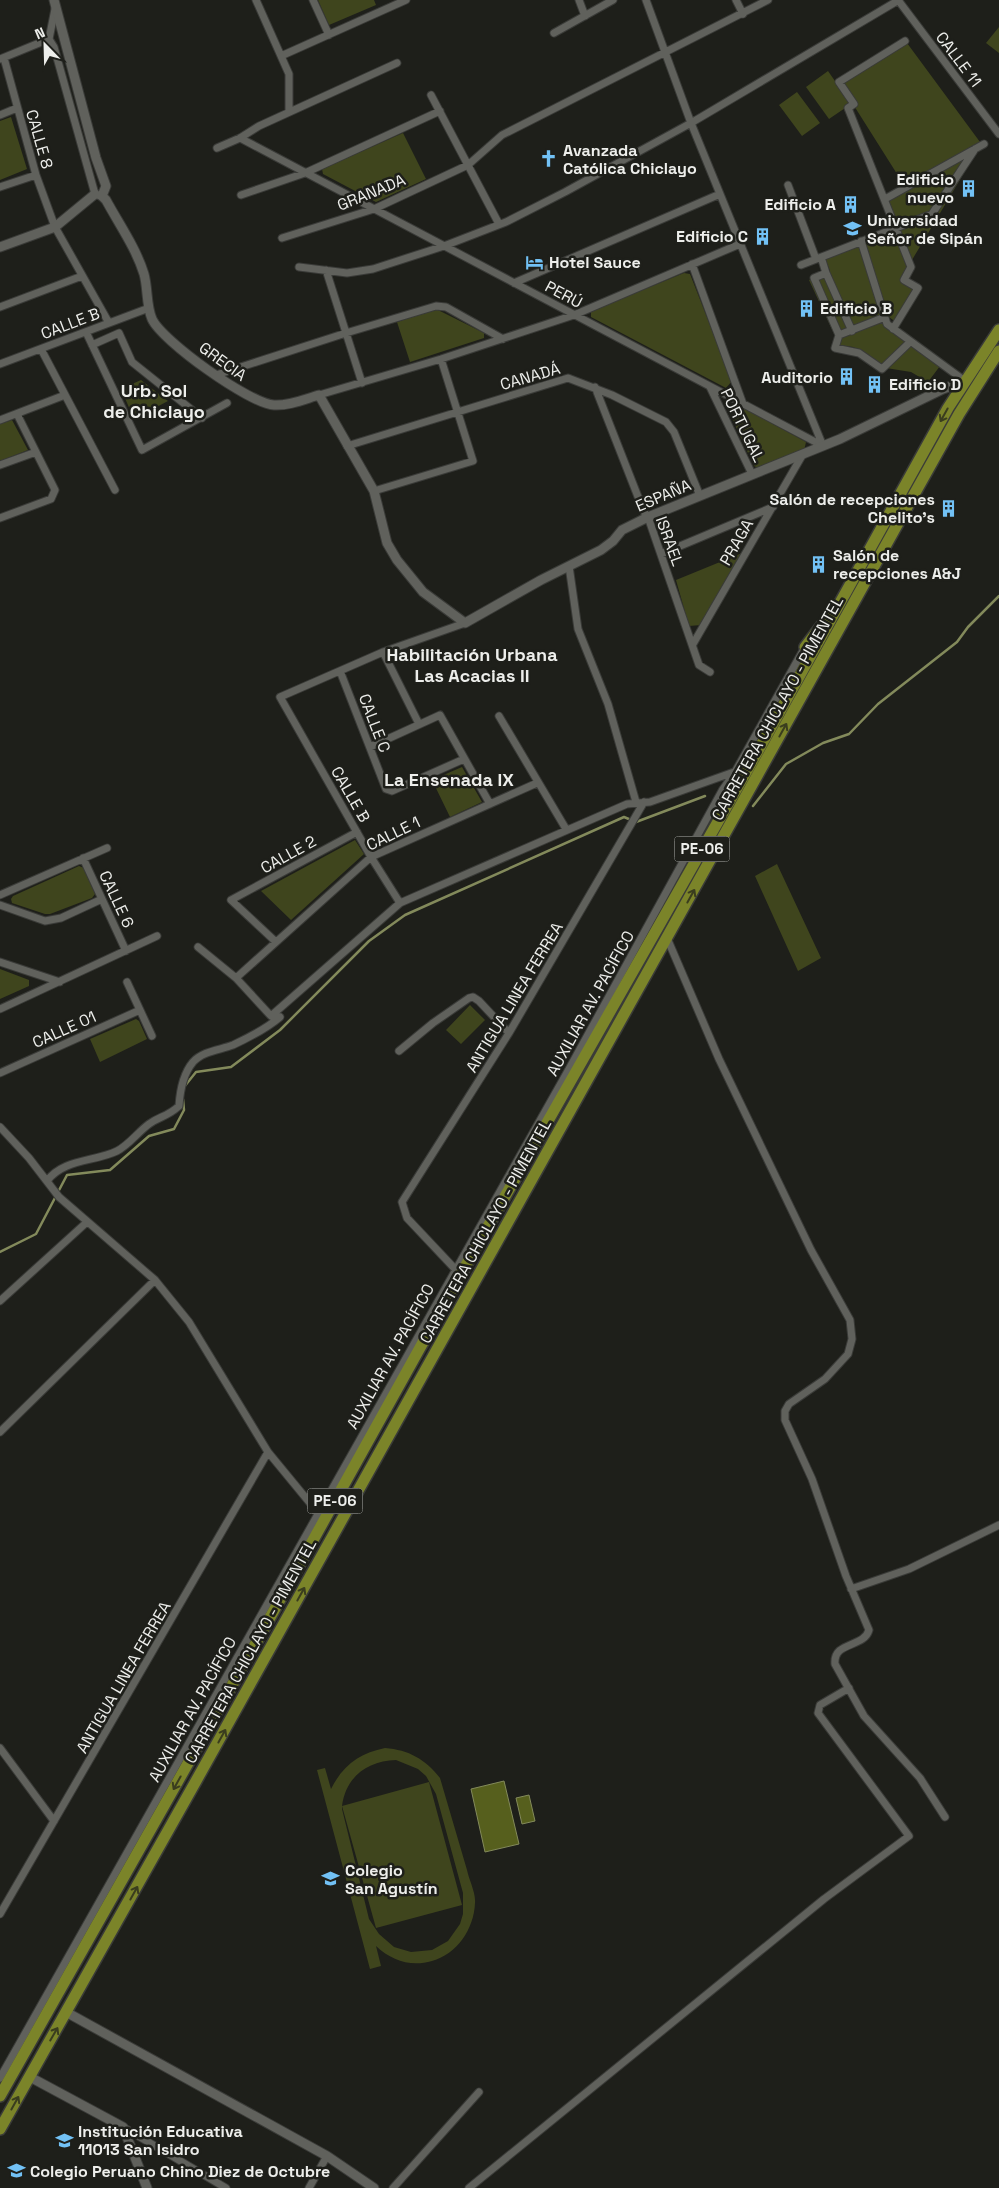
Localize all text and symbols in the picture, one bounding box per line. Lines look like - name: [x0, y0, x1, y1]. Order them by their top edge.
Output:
- north arrow: [20, 20, 70, 70]
- text: N: [32, 23, 48, 43]
- street label: CALLE 11: [931, 27, 986, 91]
- street label: CALLE 8: [21, 107, 58, 171]
- place label: Avanzada Católica Chiclayo: [563, 140, 697, 179]
- church icon: Avanzada Católica Chiclayo: [539, 149, 559, 169]
- street label: GRANADA: [334, 169, 408, 216]
- place label: Edificio nuevo: [896, 169, 954, 208]
- building icon: Edificio nuevo: [958, 178, 978, 198]
- place label: Edificio A: [764, 194, 836, 215]
- building icon: Edificio A: [840, 194, 860, 214]
- place label: Universidad Señor de Sipán: [867, 210, 983, 249]
- school or university icon: Universidad Señor de Sipán: [843, 219, 863, 239]
- place label: Edificio C: [676, 226, 748, 247]
- building icon: Edificio C: [752, 226, 772, 246]
- hotel icon: Hotel Sauce: [525, 252, 545, 272]
- place label: Hotel Sauce: [549, 252, 641, 273]
- street label: PERÚ: [541, 276, 586, 313]
- building icon: Edificio B: [796, 298, 816, 318]
- place label: Edificio B: [820, 298, 892, 319]
- street label: CALLE B: [38, 303, 103, 344]
- street label: GRECIA: [195, 337, 251, 386]
- street label: CANADÁ: [498, 358, 563, 395]
- place label: Auditorio: [761, 367, 833, 388]
- building icon: Auditorio: [837, 367, 857, 387]
- building icon: Edificio D: [865, 374, 885, 394]
- place label: Edificio D: [889, 374, 961, 395]
- district label: Urb. Sol de Chiclayo: [103, 379, 205, 423]
- street label: PORTUGAL: [716, 385, 770, 466]
- one-way arrow: [939, 408, 949, 423]
- street label: ESPAÑA: [632, 474, 694, 517]
- place label: Salón de recepciones Chelito's: [770, 489, 935, 528]
- building icon: Salón de recepciones Chelito's: [939, 498, 959, 518]
- street label: ISRAEL: [651, 513, 688, 569]
- street label: PRAGA: [715, 515, 758, 569]
- place label: Salón de recepciones A&J: [833, 545, 961, 584]
- building icon: Salón de recepciones A&J: [809, 554, 829, 574]
- street label: CARRETERA CHICLAYO - PIMENTEL: [707, 592, 848, 824]
- district label: Habilitación Urbana Las Acacias II: [386, 643, 558, 687]
- street label: CALLE C: [354, 691, 395, 755]
- one-way arrow: [778, 723, 788, 738]
- street label: CALLE B: [326, 762, 375, 826]
- district label: La Ensenada IX: [384, 768, 514, 791]
- street label: CALLE 1: [363, 811, 424, 855]
- street label: CALLE 2: [257, 831, 320, 878]
- road number: PE-06: [674, 836, 730, 862]
- street label: CALLE 6: [94, 867, 139, 931]
- one-way arrow: [686, 888, 696, 903]
- street label: ANTIGUA LINEA FERREA: [461, 918, 568, 1076]
- street label: AUXILIAR AV. PACÍFICO: [542, 927, 639, 1080]
- street label: CALLE 01: [29, 1006, 99, 1053]
- street label: CARRETERA CHICLAYO - PIMENTEL: [415, 1115, 556, 1347]
- street label: AUXILIAR AV. PACÍFICO: [342, 1280, 439, 1433]
- road number: PE-06: [308, 1488, 362, 1514]
- street label: CARRETERA CHICLAYO - PIMENTEL: [180, 1535, 321, 1767]
- one-way arrow: [296, 1587, 306, 1601]
- street label: ANTIGUA LINEA FERREA: [71, 1597, 176, 1757]
- street label: AUXILIAR AV. PACÍFICO: [144, 1633, 241, 1786]
- one-way arrow: [217, 1729, 227, 1743]
- one-way arrow: [172, 1775, 181, 1790]
- place label: Colegio San Agustín: [345, 1860, 438, 1899]
- school or university icon: Colegio San Agustín: [321, 1869, 341, 1889]
- one-way arrow: [129, 1886, 139, 1900]
- one-way arrow: [49, 2028, 59, 2042]
- one-way arrow: [10, 2096, 20, 2110]
- place label: Institución Educativa 11013 San Isidro: [78, 2121, 243, 2160]
- school or university icon: Institución Educativa 11013 San Isidro: [54, 2130, 74, 2150]
- school or university icon: Colegio Peruano Chino Diez de Octubre: [6, 2161, 26, 2181]
- place label: Colegio Peruano Chino Diez de Octubre: [30, 2161, 330, 2182]

